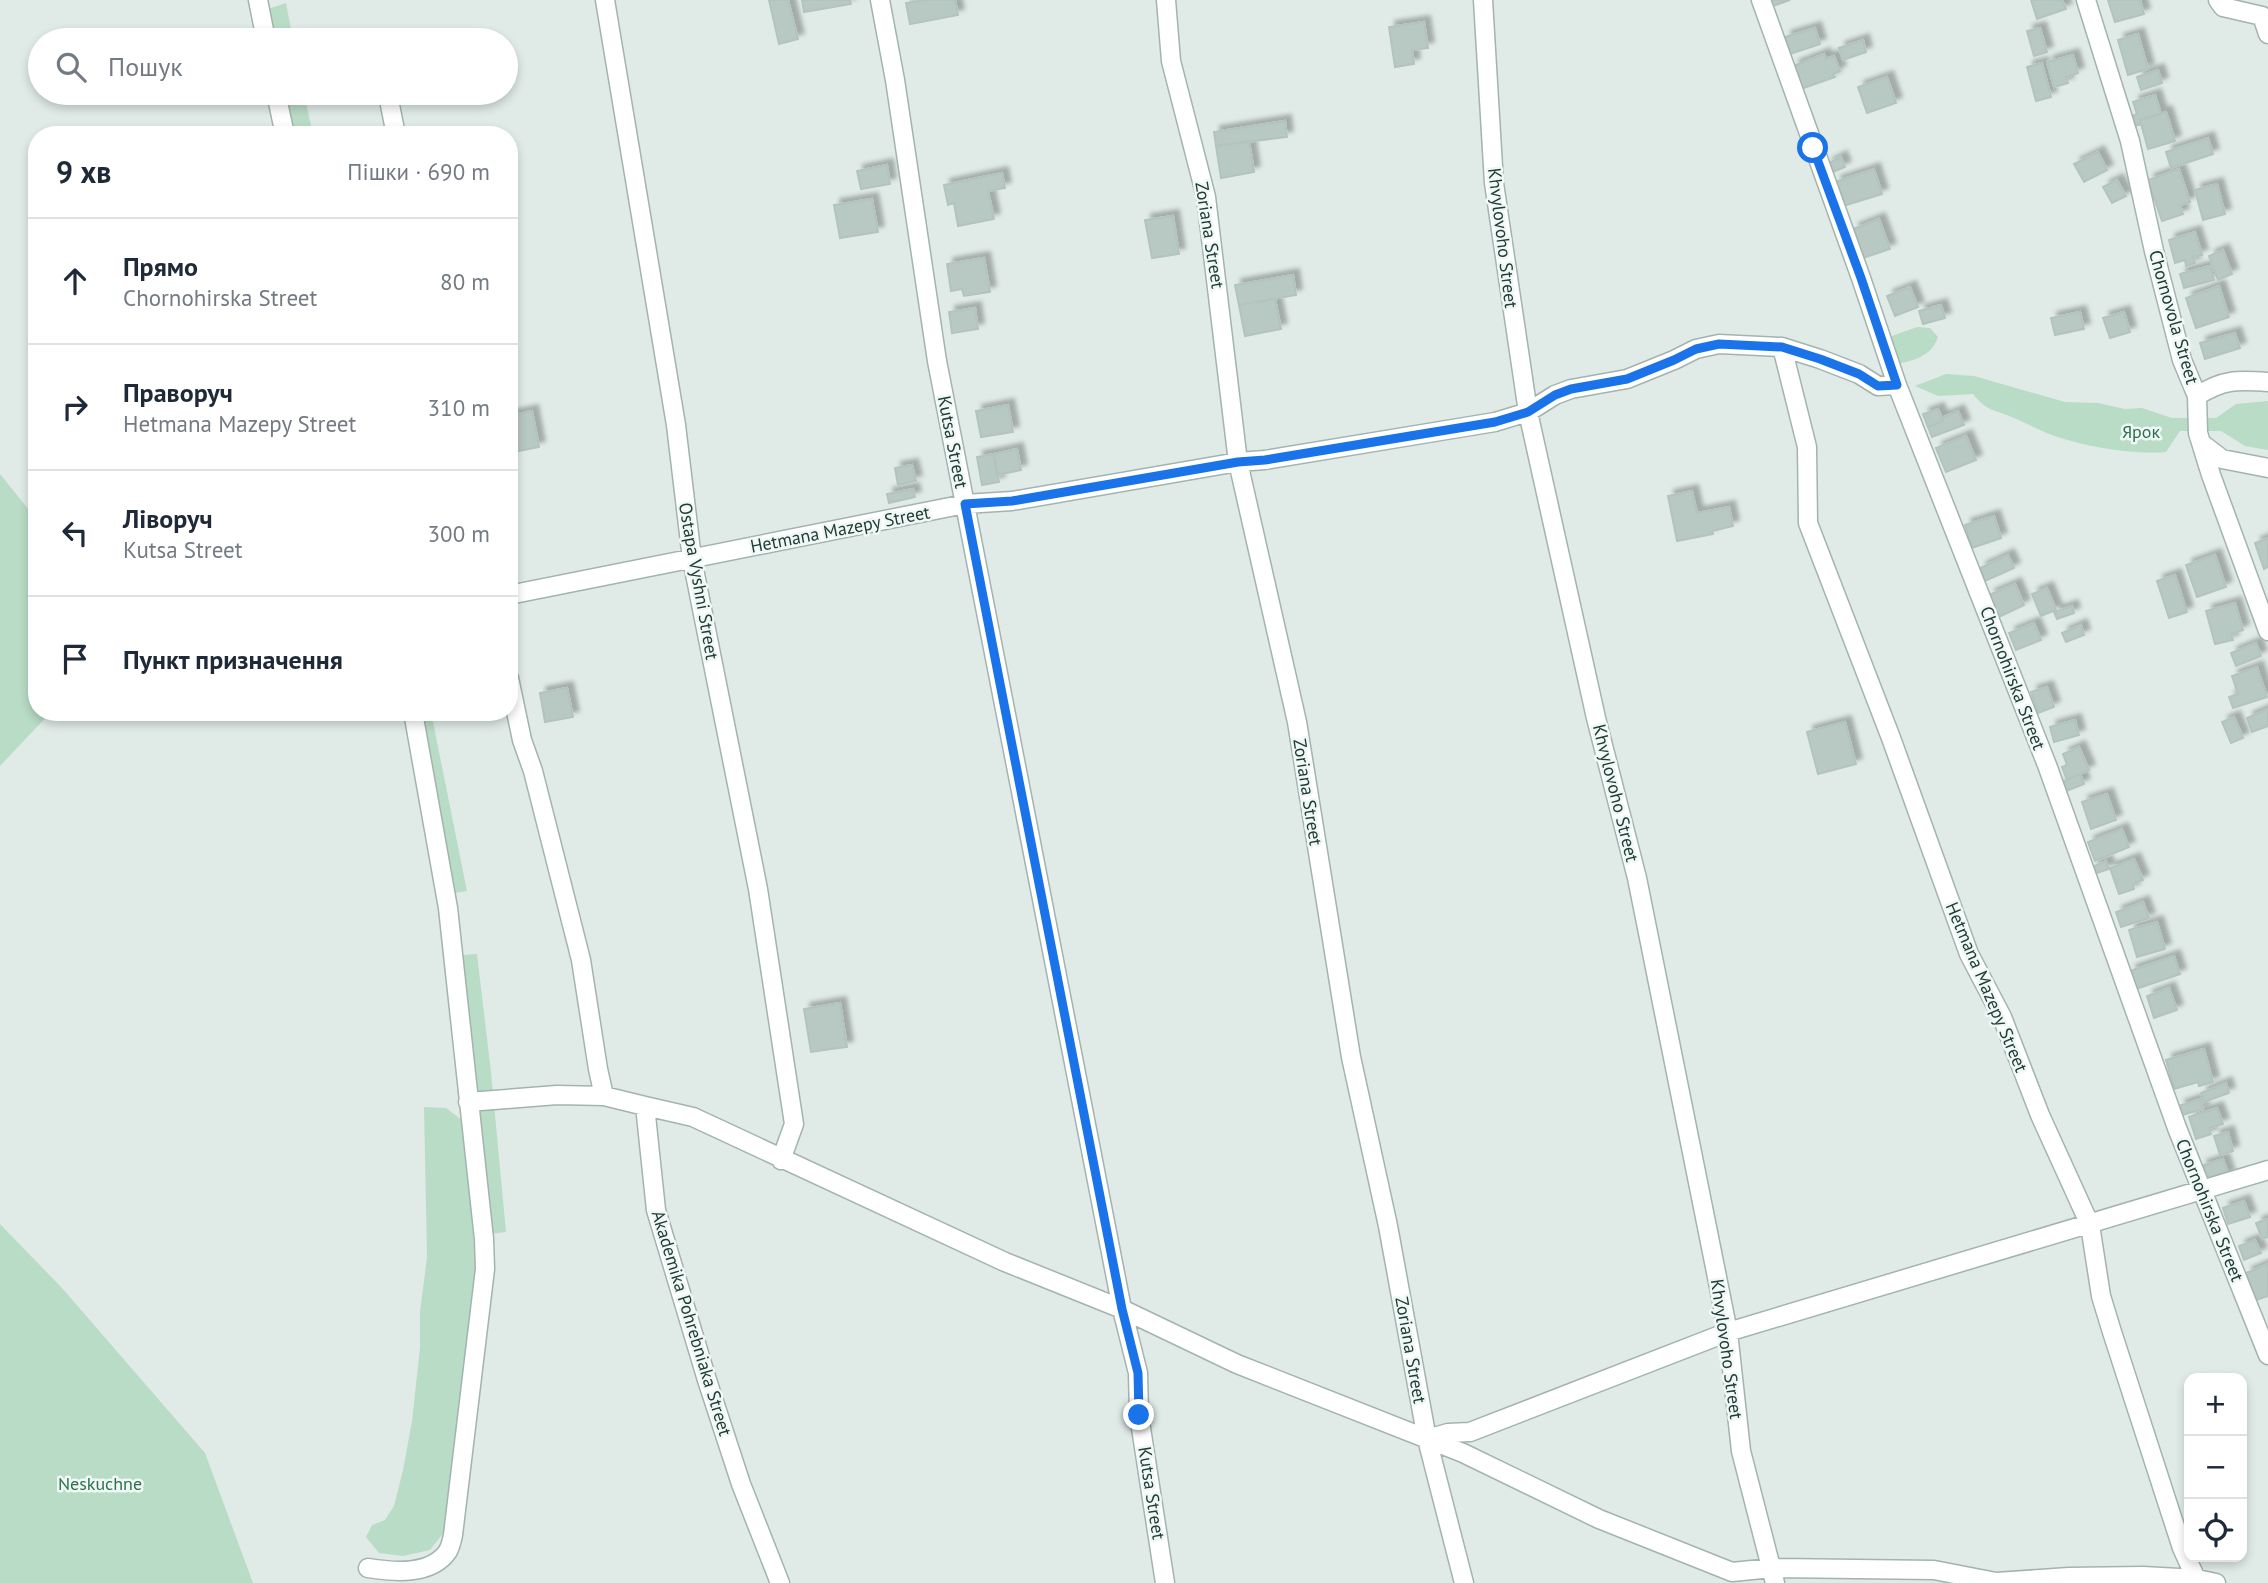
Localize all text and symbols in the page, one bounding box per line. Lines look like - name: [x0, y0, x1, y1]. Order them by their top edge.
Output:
- search box: [28, 28, 518, 105]
- icon: search: [52, 48, 90, 86]
- text: Пошук: [108, 50, 183, 83]
- route start: [1797, 132, 1828, 163]
- text: 9 хв: [56, 152, 112, 191]
- text: Пішки · 690 m: [347, 157, 490, 186]
- street label: Khvylovoho Street: [1483, 167, 1523, 309]
- street label: Zoriana Street: [1190, 180, 1230, 290]
- street label: Chornovola Street: [2144, 247, 2204, 387]
- text: Прямо: [123, 250, 198, 283]
- icon: ahead: [56, 262, 94, 300]
- text: 80 m: [440, 267, 490, 296]
- text: Chornohirska Street: [123, 283, 317, 312]
- text: Праворуч: [123, 376, 233, 409]
- icon: right: [56, 388, 94, 426]
- text: 310 m: [428, 393, 490, 422]
- street label: Kutsa Street: [933, 394, 973, 490]
- text: Hetmana Mazepy Street: [123, 409, 356, 438]
- park label: Ярок: [2122, 420, 2161, 443]
- street label: Hetmana Mazepy Street: [748, 500, 932, 558]
- street label: Ostapa Vyshni Street: [674, 501, 724, 661]
- text: Ліворуч: [123, 502, 213, 535]
- icon: left: [56, 514, 94, 552]
- text: 300 m: [428, 519, 490, 548]
- text: Kutsa Street: [123, 535, 243, 564]
- street label: Chornohirska Street: [1975, 603, 2051, 753]
- icon: arrive: [56, 640, 94, 678]
- text: Пункт призначення: [123, 643, 343, 676]
- street label: Khvylovoho Street: [1588, 722, 1644, 864]
- street label: Zoriana Street: [1288, 737, 1328, 847]
- street label: Hetmana Mazepy Street: [1941, 898, 2033, 1076]
- street label: Chornohirska Street: [2171, 1135, 2249, 1285]
- street label: Akademika Pohrebniaka Street: [647, 1207, 737, 1439]
- street label: Khvylovoho Street: [1706, 1278, 1748, 1420]
- street label: Zoriana Street: [1390, 1295, 1432, 1405]
- map controls: [2184, 1373, 2247, 1562]
- button: +: [2184, 1373, 2247, 1436]
- route end: [1123, 1399, 1154, 1430]
- button: −: [2184, 1436, 2247, 1499]
- street label: Kutsa Street: [1133, 1445, 1171, 1541]
- park label: Neskuchne: [58, 1472, 142, 1495]
- button: locate: [2184, 1499, 2247, 1562]

